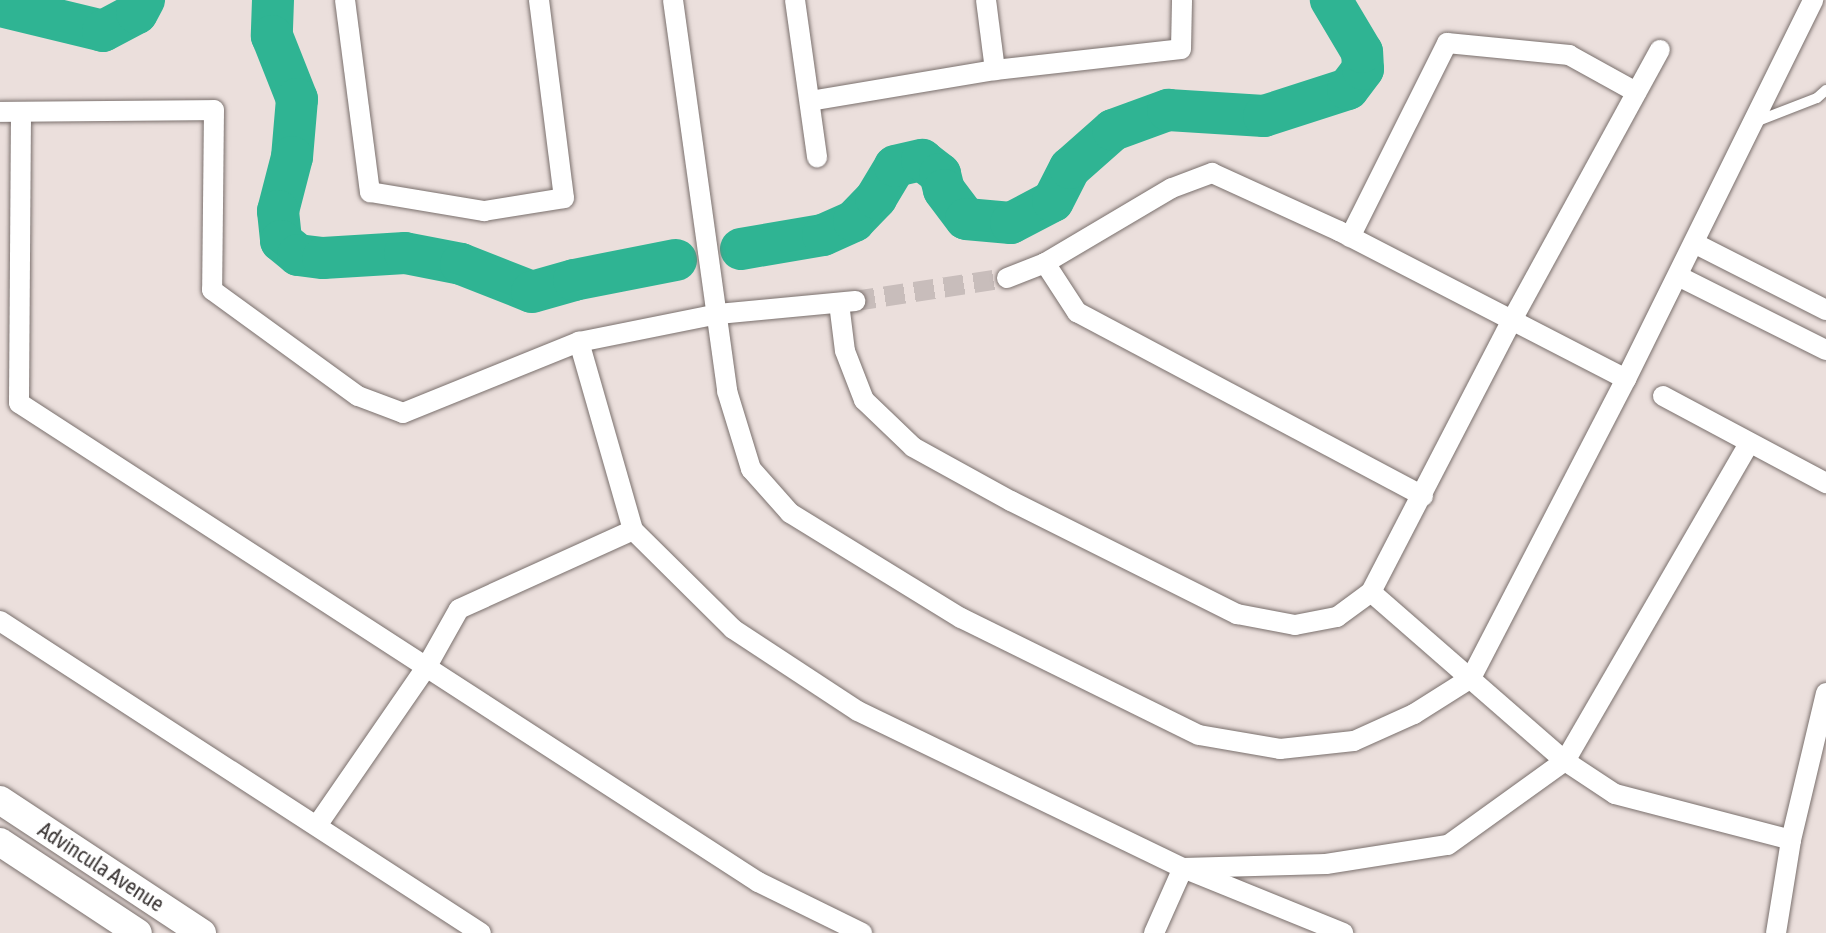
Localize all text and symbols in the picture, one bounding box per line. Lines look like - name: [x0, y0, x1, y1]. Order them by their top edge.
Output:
- street label: Advincula Avenue: [33, 817, 169, 917]

